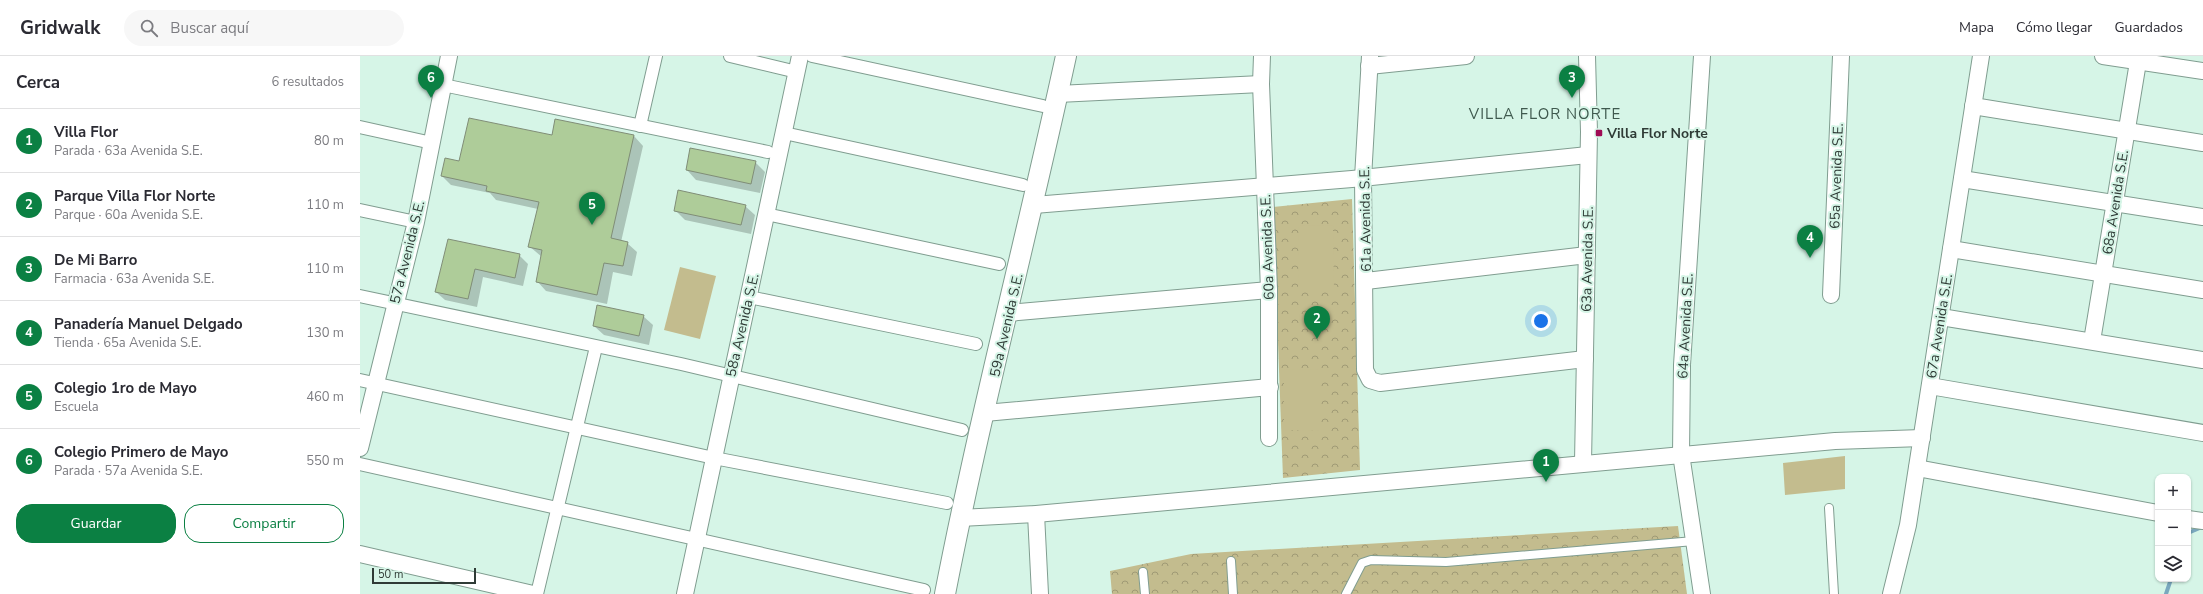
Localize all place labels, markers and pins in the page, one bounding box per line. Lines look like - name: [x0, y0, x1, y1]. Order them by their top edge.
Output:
- pin: 6: [418, 65, 444, 98]
- pin: 3: [1559, 65, 1585, 98]
- place label: Villa Flor Norte: [1606, 124, 1708, 143]
- marker: Villa Flor Norte: [1594, 128, 1604, 138]
- pin: 5: [579, 192, 605, 225]
- pin: 4: [1797, 225, 1823, 258]
- pin: 2: [1304, 306, 1330, 339]
- pin: 1: [1533, 449, 1559, 482]

